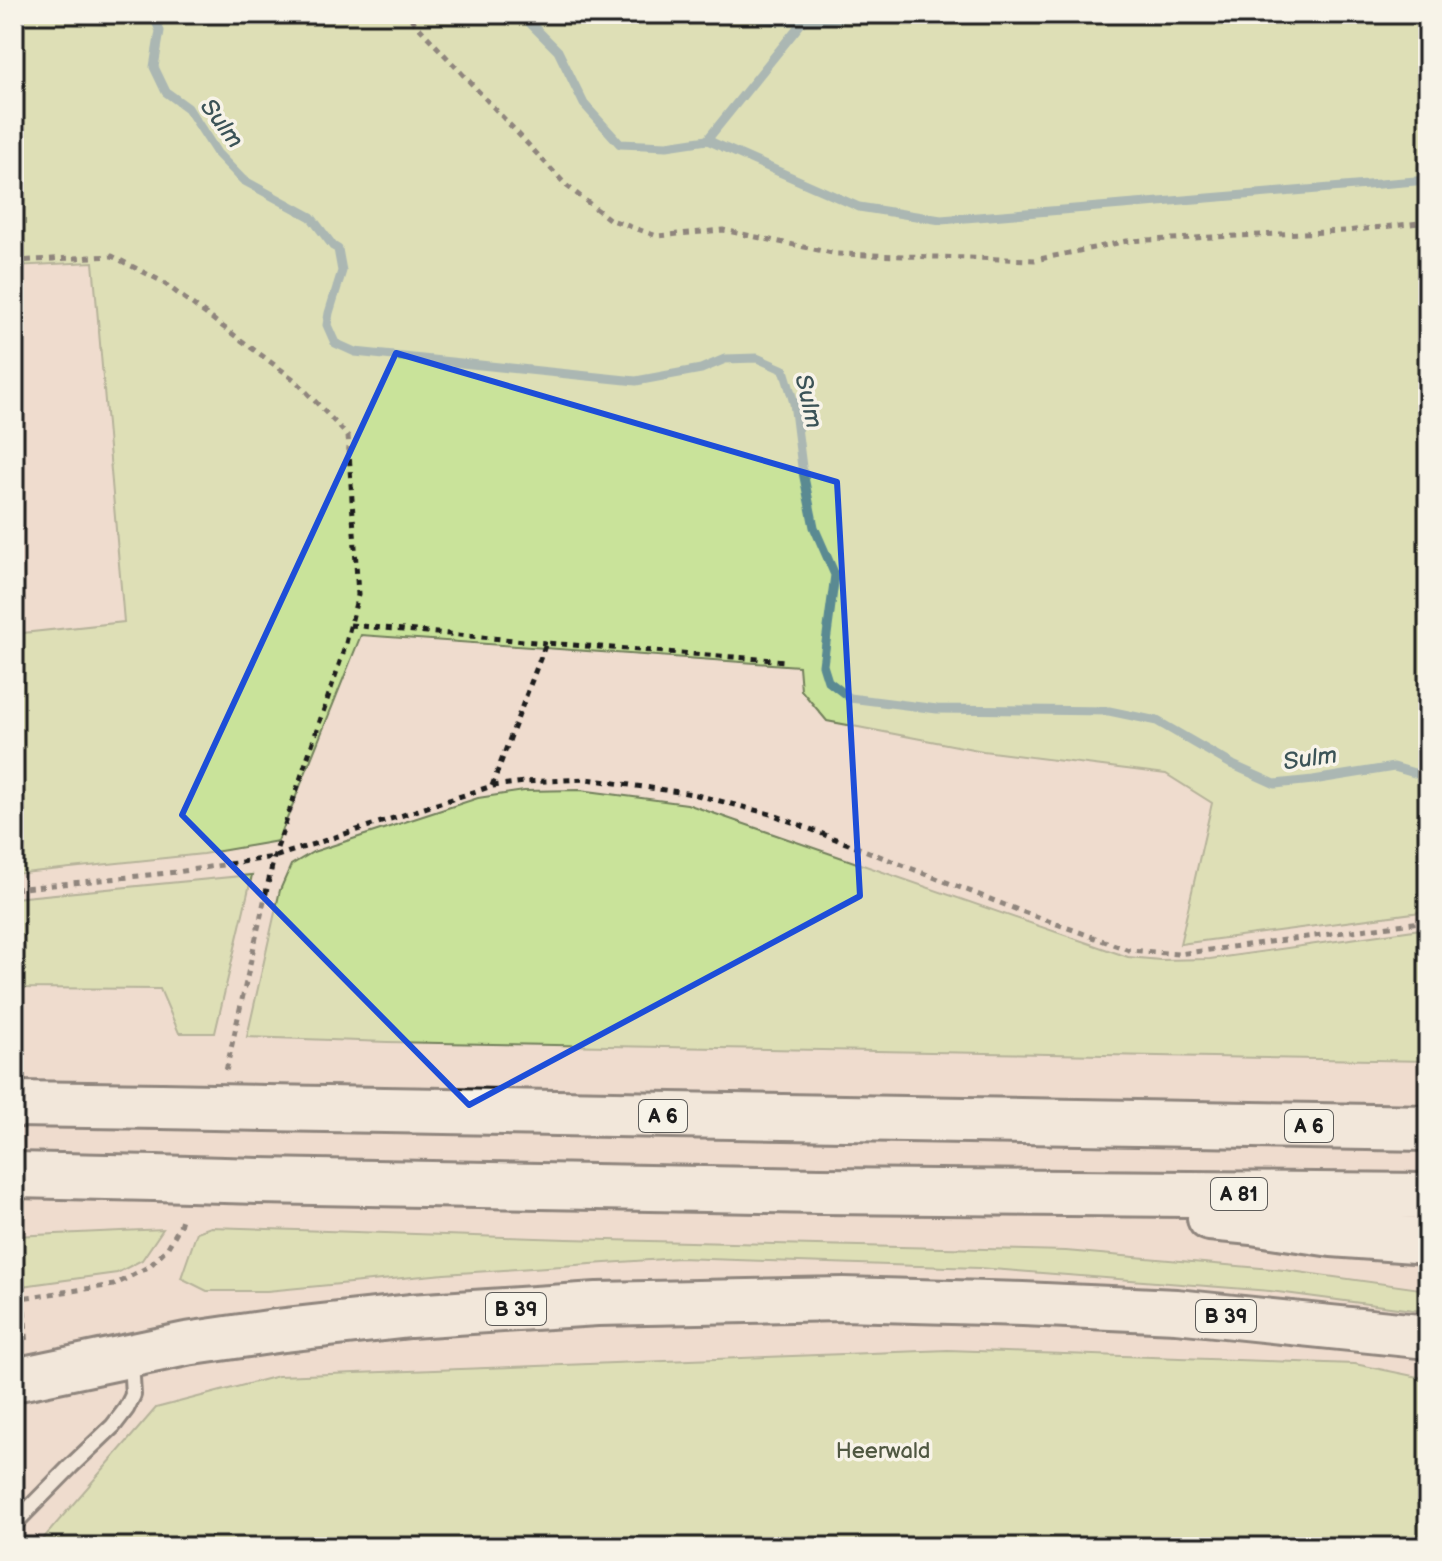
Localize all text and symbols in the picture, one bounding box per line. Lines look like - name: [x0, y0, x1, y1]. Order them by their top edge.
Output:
- water label: Sulm: [194, 93, 250, 154]
- water label: Sulm: [788, 371, 829, 431]
- water label: Sulm: [1281, 740, 1339, 777]
- road number: A 6: [639, 1100, 687, 1132]
- road number: A 6: [1285, 1110, 1333, 1142]
- road number: A 81: [1211, 1178, 1267, 1210]
- road number: B 39: [486, 1293, 546, 1325]
- road number: B 39: [1196, 1300, 1256, 1332]
- park label: Heerwald: [836, 1438, 930, 1465]

